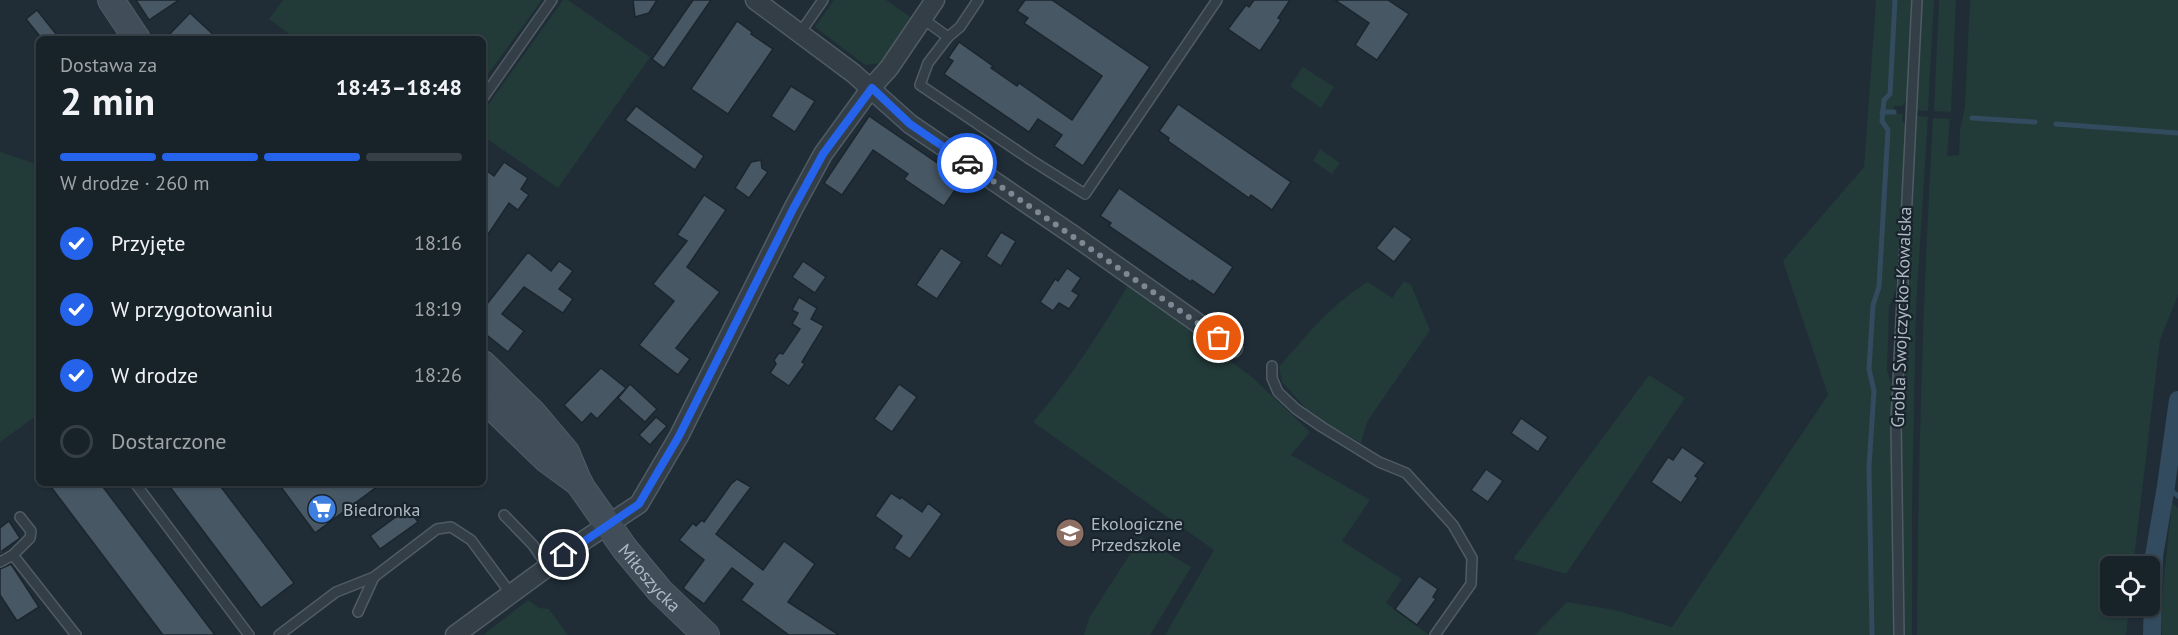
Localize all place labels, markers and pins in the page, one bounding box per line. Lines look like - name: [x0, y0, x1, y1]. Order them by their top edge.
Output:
- pin: [1193, 312, 1244, 363]
- supermarket icon: Biedronka: [306, 493, 338, 525]
- place label: Biedronka: [343, 498, 420, 521]
- place label: Ekologiczne Przedszkole: [1091, 512, 1183, 556]
- school or university icon: Ekologiczne Przedszkole: [1054, 517, 1086, 549]
- pin: [538, 529, 589, 580]

